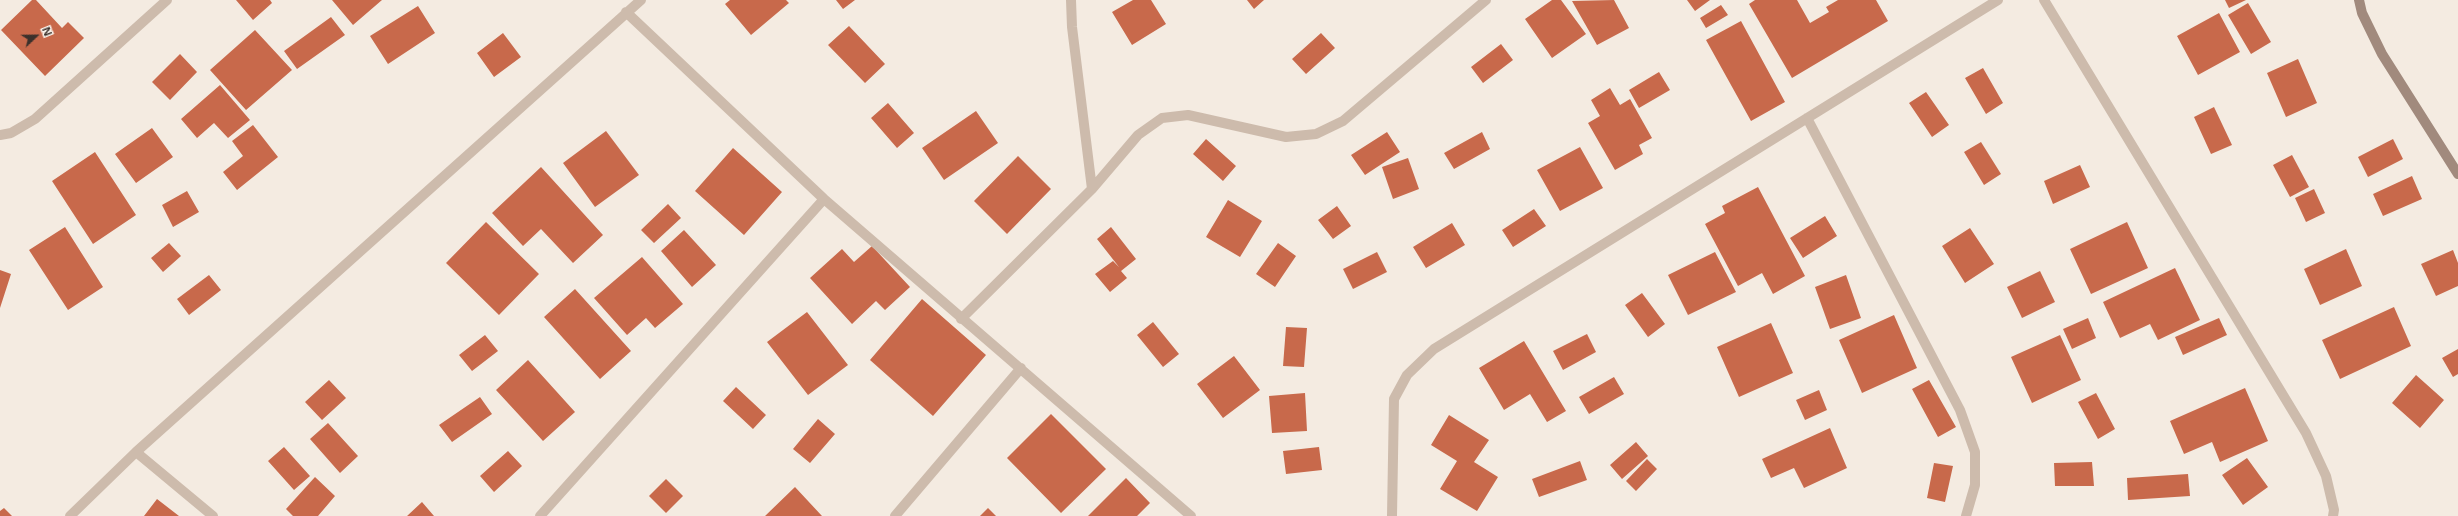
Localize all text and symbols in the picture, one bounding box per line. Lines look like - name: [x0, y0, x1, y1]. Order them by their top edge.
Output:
- north arrow: [16, 16, 56, 56]
- text: N: [39, 24, 56, 38]

